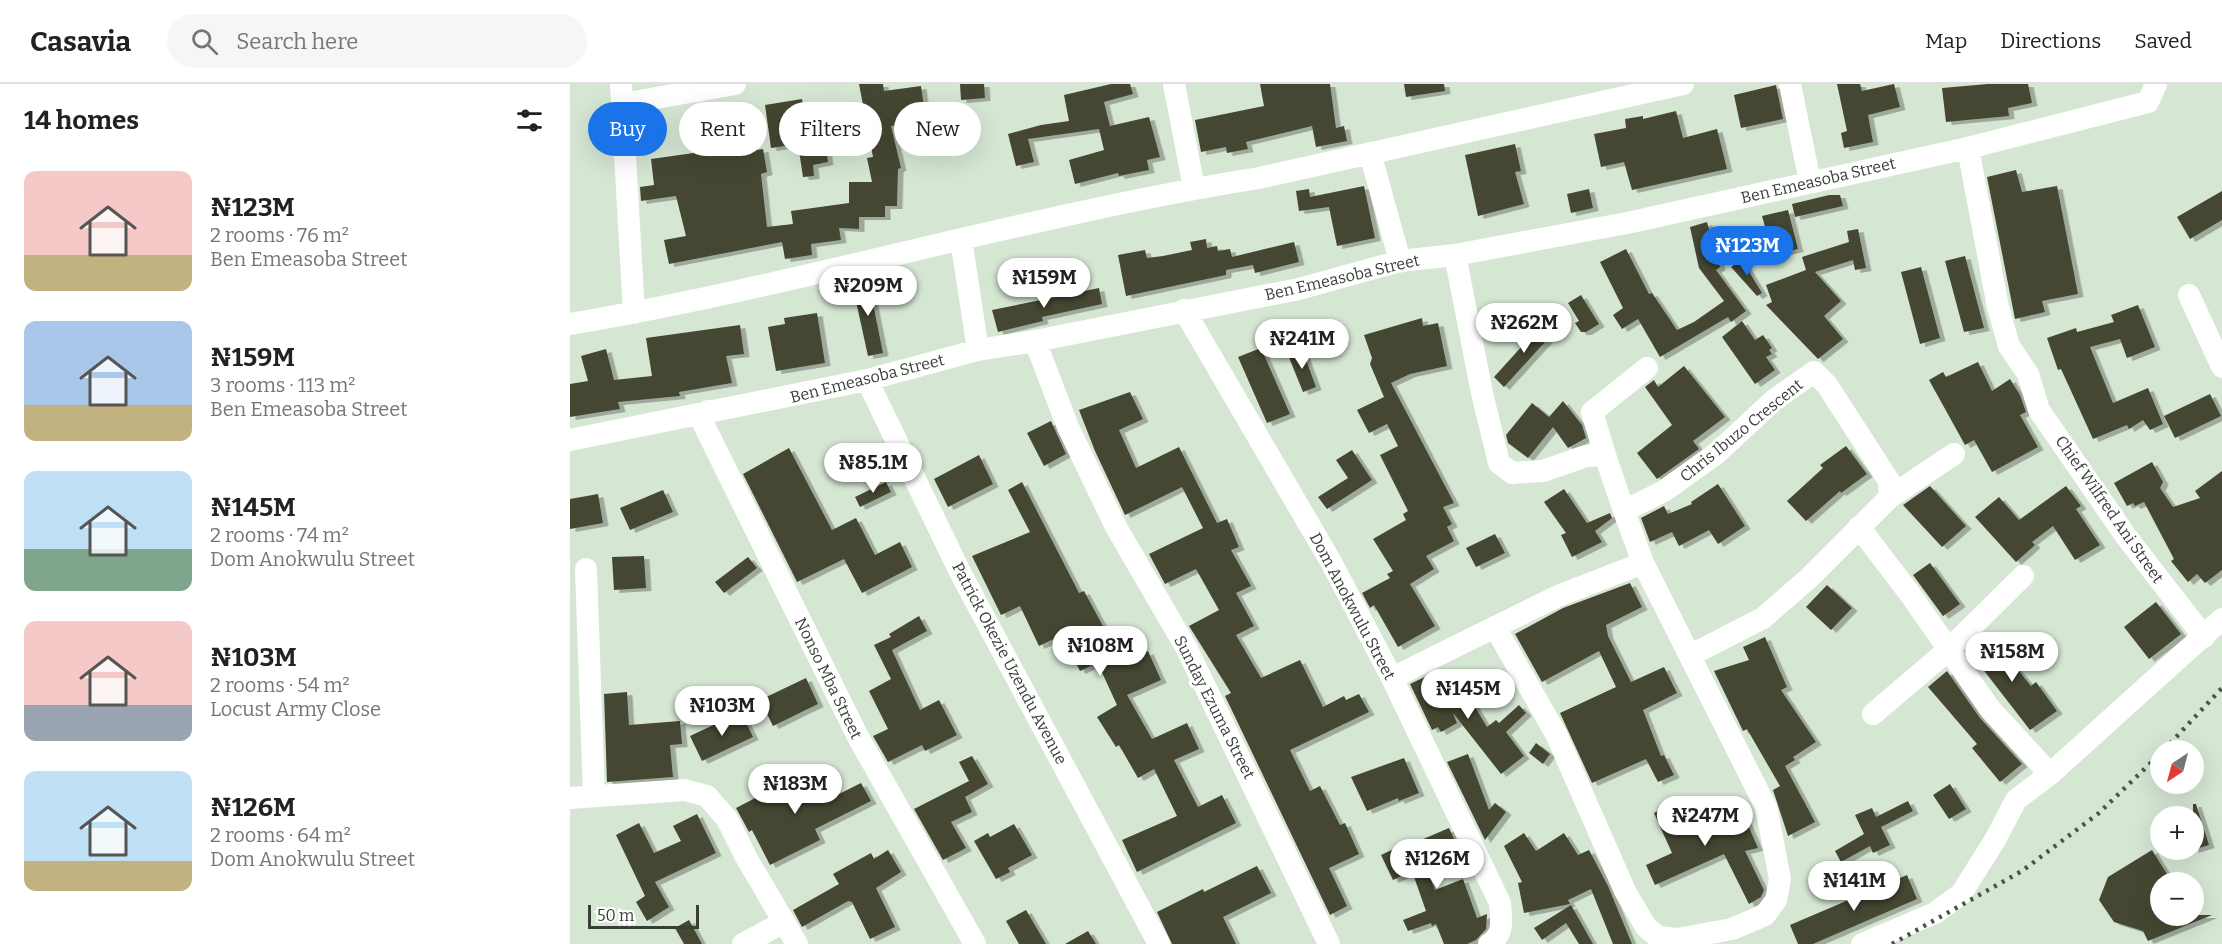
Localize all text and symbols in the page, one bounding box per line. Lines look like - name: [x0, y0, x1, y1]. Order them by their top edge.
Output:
- search box: [167, 14, 587, 68]
- text: Casavia: [30, 25, 131, 58]
- icon: search: [188, 25, 221, 58]
- text: Search here: [236, 28, 358, 55]
- text: Map: [1925, 28, 1967, 54]
- text: Directions: [2000, 28, 2101, 54]
- text: Saved: [2134, 28, 2192, 54]
- chip: Buy: [588, 102, 667, 156]
- chip: Rent: [679, 102, 767, 156]
- chip: Filters: [779, 102, 882, 156]
- chip: New: [894, 102, 981, 156]
- icon: filters: [513, 104, 546, 137]
- text: 14 homes: [24, 105, 139, 136]
- street label: Ben Emeasoba Street: [1739, 153, 1897, 208]
- text: ₦123M: [210, 192, 295, 223]
- icon: home: [72, 195, 144, 267]
- text: 2 rooms · 76 m²: [210, 223, 349, 247]
- pin: ₦123M: [1705, 226, 1789, 277]
- text: ₦123M: [1714, 233, 1780, 257]
- text: Ben Emeasoba Street: [210, 247, 408, 271]
- street label: Ben Emeasoba Street: [1263, 250, 1421, 305]
- pin: ₦159M: [1002, 258, 1086, 309]
- text: ₦159M: [1011, 265, 1077, 289]
- pin: ₦209M: [826, 266, 910, 317]
- text: ₦209M: [833, 273, 903, 297]
- pin: ₦262M: [1482, 303, 1566, 354]
- text: ₦262M: [1490, 310, 1558, 334]
- pin: ₦241M: [1260, 319, 1344, 370]
- text: ₦241M: [1269, 326, 1335, 350]
- text: ₦159M: [210, 342, 295, 373]
- icon: home: [72, 345, 144, 417]
- street label: Ben Emeasoba Street: [788, 350, 946, 407]
- text: 3 rooms · 113 m²: [210, 373, 355, 397]
- street label: Chris Ibuzo Crescent: [1676, 375, 1807, 486]
- text: Ben Emeasoba Street: [210, 397, 408, 421]
- street label: Chief Wilfred Ani Street: [2052, 432, 2168, 587]
- pin: ₦85.1M: [824, 443, 922, 494]
- text: ₦85.1M: [838, 450, 908, 474]
- text: ₦145M: [210, 492, 296, 523]
- icon: home: [72, 495, 144, 567]
- text: 2 rooms · 74 m²: [210, 523, 349, 547]
- street label: Dom Anokwulu Street: [1306, 529, 1400, 683]
- text: Dom Anokwulu Street: [210, 547, 415, 571]
- street label: Patrick Okezie Uzendu Avenue: [948, 559, 1071, 767]
- street label: Nonso Mba Street: [791, 615, 866, 742]
- pin: ₦108M: [1058, 626, 1142, 677]
- street label: Sunday Ezuma Street: [1170, 632, 1259, 782]
- pin: ₦158M: [1970, 632, 2054, 683]
- text: ₦108M: [1066, 633, 1134, 657]
- text: ₦158M: [1979, 639, 2045, 663]
- text: ₦103M: [210, 642, 297, 673]
- icon: home: [72, 645, 144, 717]
- pin: ₦145M: [1426, 669, 1510, 720]
- text: 2 rooms · 54 m²: [210, 673, 350, 697]
- text: ₦145M: [1435, 676, 1501, 700]
- pin: ₦103M: [680, 686, 764, 737]
- text: ₦103M: [689, 693, 755, 717]
- text: Locust Army Close: [210, 697, 381, 721]
- north arrow: [2150, 740, 2204, 794]
- map controls: [2150, 740, 2204, 926]
- pin: ₦183M: [753, 764, 837, 815]
- text: ₦183M: [762, 771, 828, 795]
- text: ₦126M: [210, 792, 296, 823]
- icon: home: [72, 795, 144, 867]
- pin: ₦247M: [1663, 796, 1747, 847]
- text: ₦247M: [1671, 803, 1739, 827]
- button: +: [2150, 806, 2204, 860]
- text: 2 rooms · 64 m²: [210, 823, 351, 847]
- pin: ₦126M: [1395, 839, 1479, 890]
- text: ₦126M: [1404, 846, 1470, 870]
- text: Dom Anokwulu Street: [210, 847, 415, 871]
- pin: ₦141M: [1812, 861, 1896, 912]
- text: ₦141M: [1822, 868, 1886, 892]
- button: −: [2150, 872, 2204, 926]
- scale bar: [588, 902, 699, 930]
- text: 50 m: [597, 906, 634, 925]

